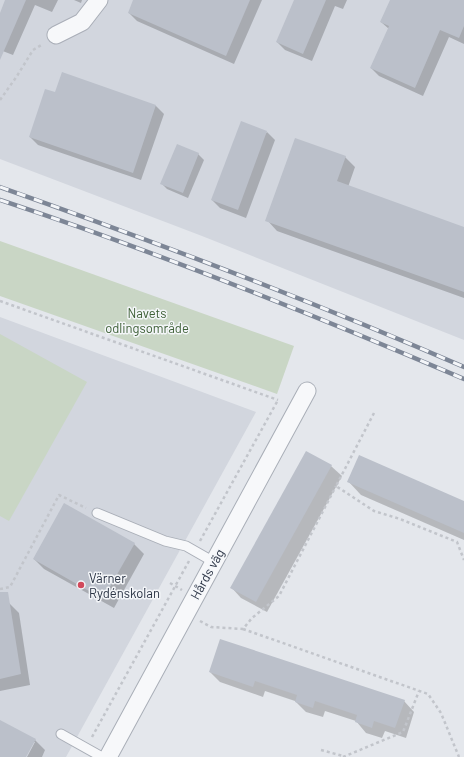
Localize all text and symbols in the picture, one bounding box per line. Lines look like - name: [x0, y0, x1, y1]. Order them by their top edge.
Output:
- park label: Navets odlingsområde: [105, 305, 189, 336]
- street label: Hårds väg: [187, 546, 227, 602]
- place label: Värner Rydénskolan: [89, 570, 160, 601]
- marker: Värner Rydénskolan: [76, 580, 86, 590]

